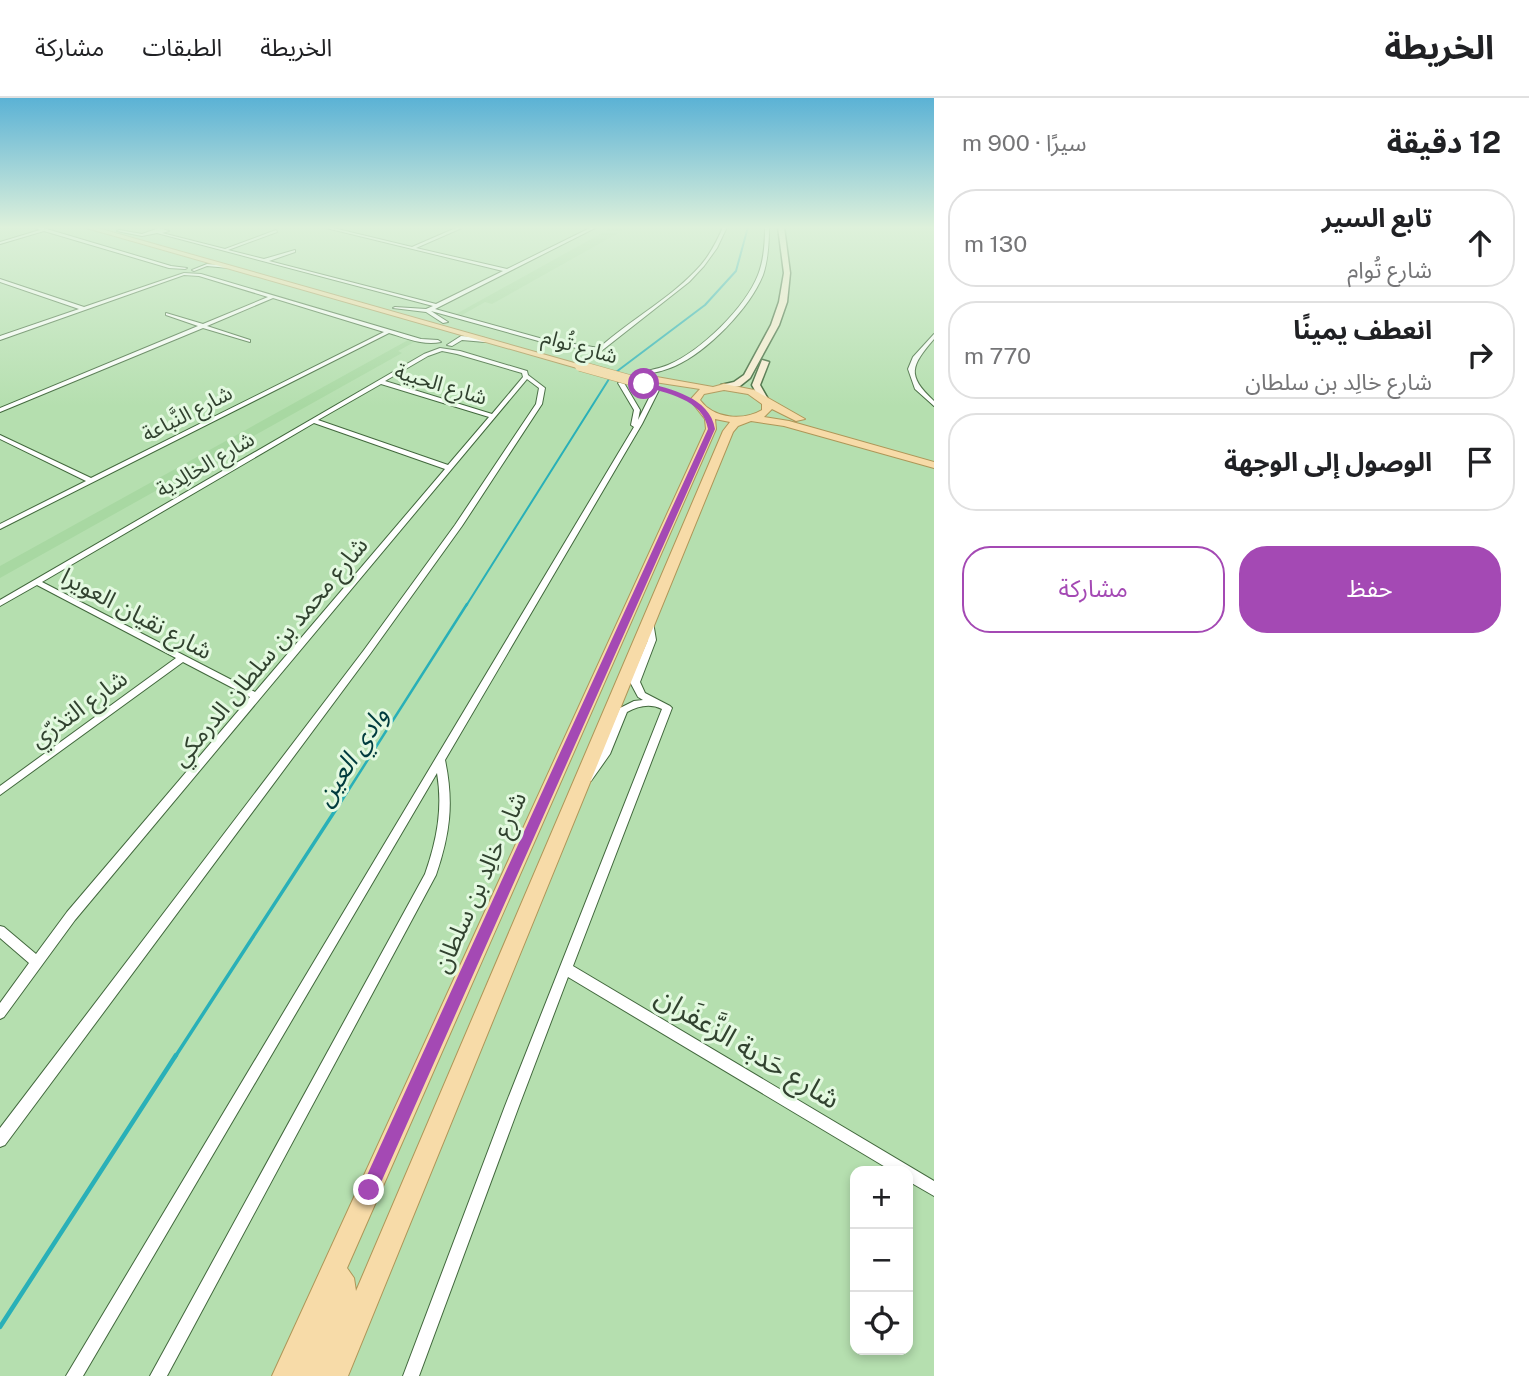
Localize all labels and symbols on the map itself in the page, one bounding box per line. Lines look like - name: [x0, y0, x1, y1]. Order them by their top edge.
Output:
- street label: شارع تُوام: [538, 323, 621, 373]
- street label: شارع الحبية: [391, 358, 490, 413]
- route start: [628, 368, 659, 399]
- street label: شارع النَّباعة: [137, 379, 238, 449]
- street label: شارع الخالِدية: [152, 426, 260, 505]
- street label: شارع محمد بن سلطان الدرمكي: [165, 531, 377, 775]
- street label: شارع نقيان العويرا: [55, 562, 217, 668]
- street label: شارع التذرّي: [24, 663, 135, 757]
- water label: وادي العين: [308, 701, 399, 814]
- street label: شارع خالِد بن سلطان: [427, 787, 535, 978]
- street label: شارع حَدبة الزَّعفَران: [647, 977, 847, 1119]
- route end: [353, 1174, 384, 1205]

